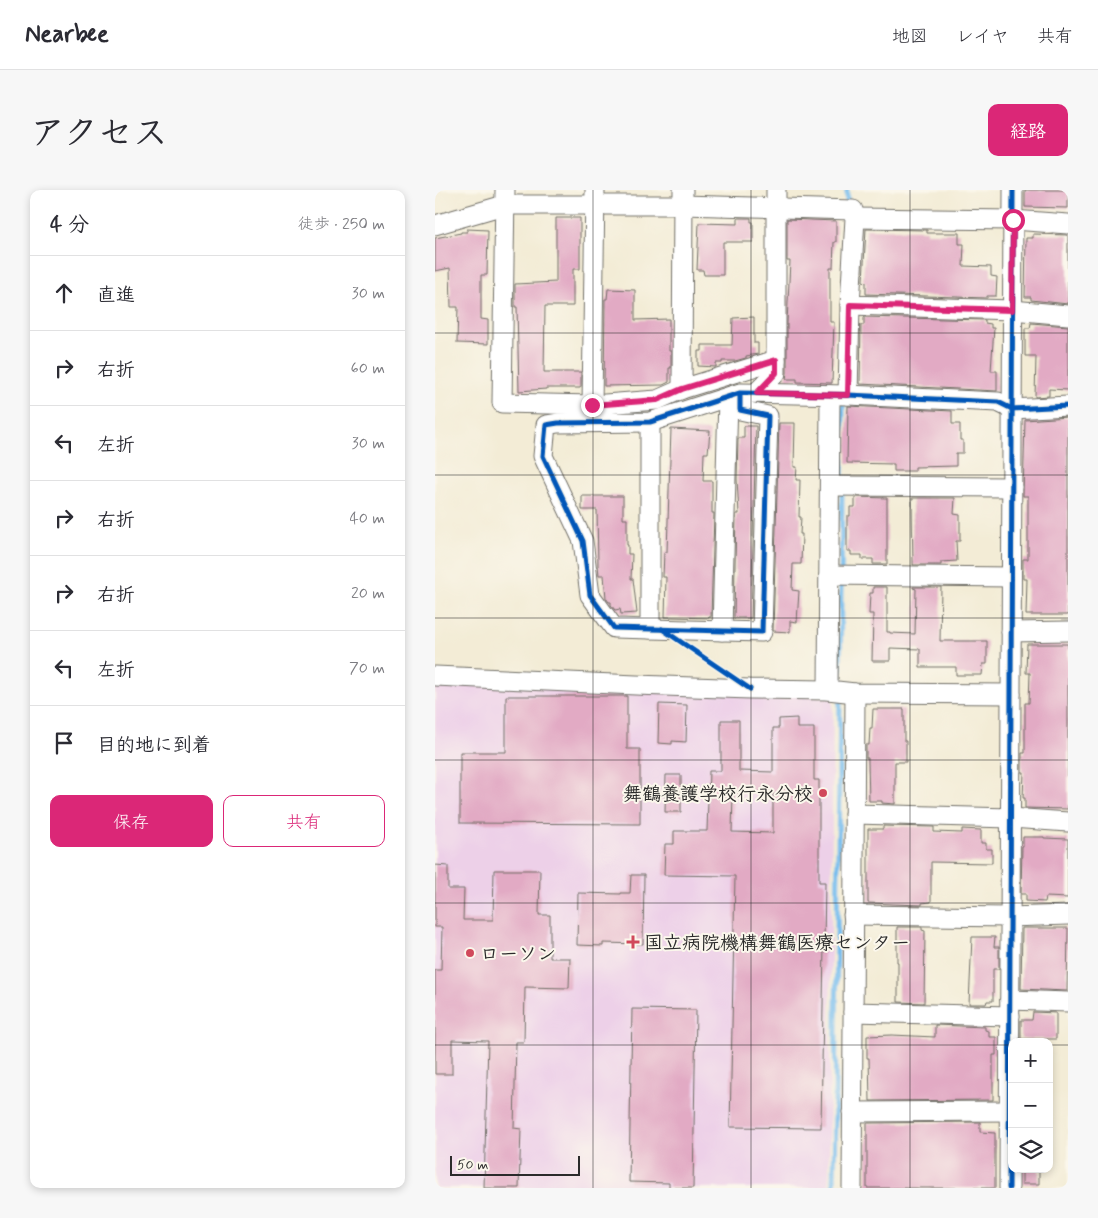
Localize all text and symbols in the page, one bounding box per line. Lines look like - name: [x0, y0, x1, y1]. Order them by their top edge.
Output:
- text: Nearbee: [25, 19, 109, 50]
- text: 地図: [892, 25, 928, 49]
- text: レイヤ: [956, 25, 1009, 49]
- text: 共有: [1037, 25, 1073, 49]
- button: 経路: [988, 104, 1068, 156]
- text: アクセス: [30, 111, 168, 157]
- route start: [1002, 209, 1025, 232]
- text: 4 分: [50, 211, 89, 239]
- text: 徒歩 · 250 m: [298, 214, 385, 235]
- icon: ahead: [50, 279, 78, 307]
- text: 直進: [97, 283, 135, 308]
- text: 30 m: [352, 283, 385, 304]
- icon: right: [50, 354, 78, 382]
- text: 右折: [97, 358, 135, 383]
- text: 60 m: [351, 358, 385, 379]
- route end: [581, 394, 604, 417]
- icon: left: [50, 429, 78, 457]
- text: 左折: [97, 433, 135, 458]
- text: 30 m: [352, 433, 385, 454]
- icon: right: [50, 504, 78, 532]
- text: 右折: [97, 508, 135, 533]
- text: 40 m: [349, 508, 385, 529]
- icon: right: [50, 579, 78, 607]
- text: 右折: [97, 583, 135, 608]
- text: 20 m: [351, 583, 385, 604]
- icon: left: [50, 654, 78, 682]
- text: 左折: [97, 658, 135, 683]
- text: 70 m: [349, 658, 385, 679]
- icon: arrive: [50, 729, 78, 757]
- text: 目的地に到着: [97, 733, 211, 758]
- place label: 舞鶴養護学校行永分校: [623, 782, 813, 807]
- marker: 舞鶴養護学校行永分校: [817, 787, 829, 799]
- button: 保存: [50, 795, 213, 847]
- button: 共有: [223, 795, 385, 847]
- place label: 国立病院機構舞鶴医療センター: [644, 931, 910, 956]
- marker: 国立病院機構舞鶴医療センター: [626, 935, 640, 949]
- place label: ローソン: [480, 942, 556, 967]
- marker: ローソン: [464, 947, 476, 959]
- map controls: [1008, 1038, 1053, 1173]
- button: +: [1008, 1038, 1053, 1083]
- button: −: [1008, 1083, 1053, 1128]
- button: layers: [1008, 1128, 1053, 1173]
- scale bar: [450, 1153, 580, 1176]
- text: 50 m: [457, 1156, 488, 1174]

